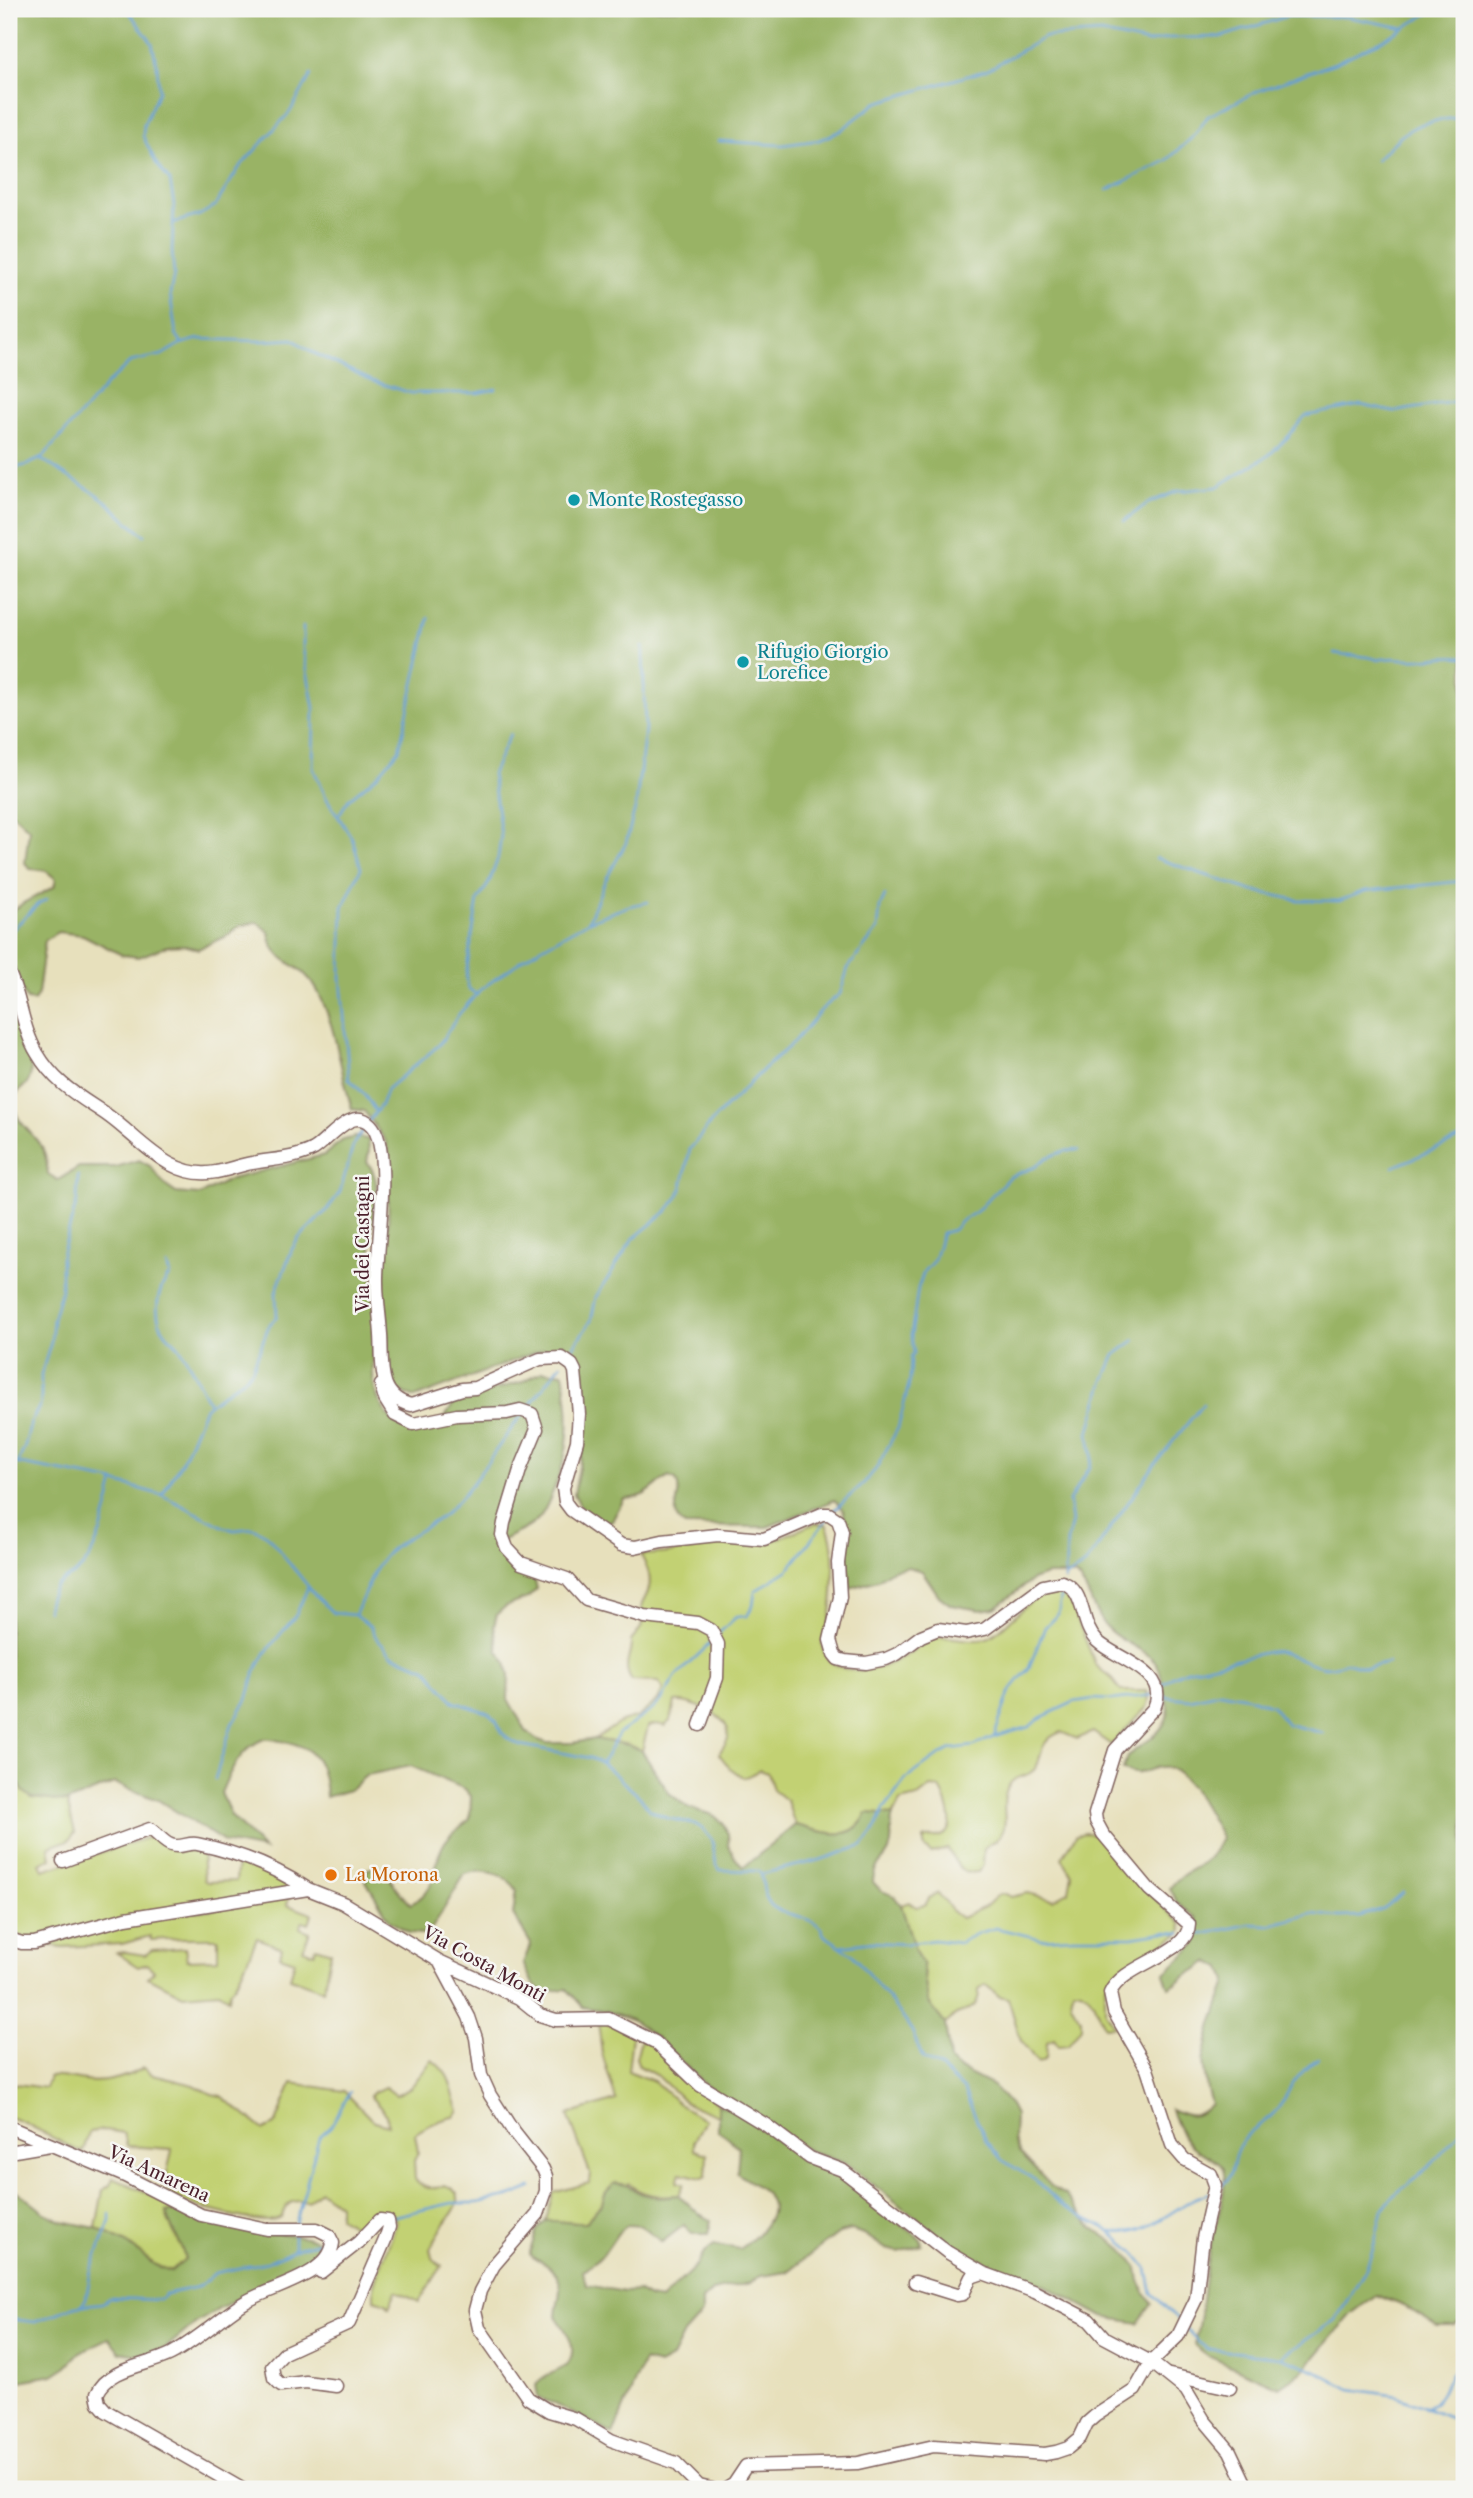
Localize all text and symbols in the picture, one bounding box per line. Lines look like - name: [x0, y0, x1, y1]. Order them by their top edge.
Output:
- place label: Monte Rostegasso: [588, 489, 743, 511]
- marker: Monte Rostegasso: [566, 492, 582, 508]
- place label: Rifugio Giorgio Lorefice: [757, 641, 888, 684]
- marker: Rifugio Giorgio Lorefice: [735, 654, 751, 670]
- street label: Via dei Castagni: [352, 1175, 374, 1314]
- place label: La Morona: [345, 1864, 439, 1886]
- marker: La Morona: [323, 1867, 339, 1883]
- street label: Via Costa Monti: [418, 1921, 550, 2007]
- street label: Via Amarena: [104, 2140, 214, 2207]

